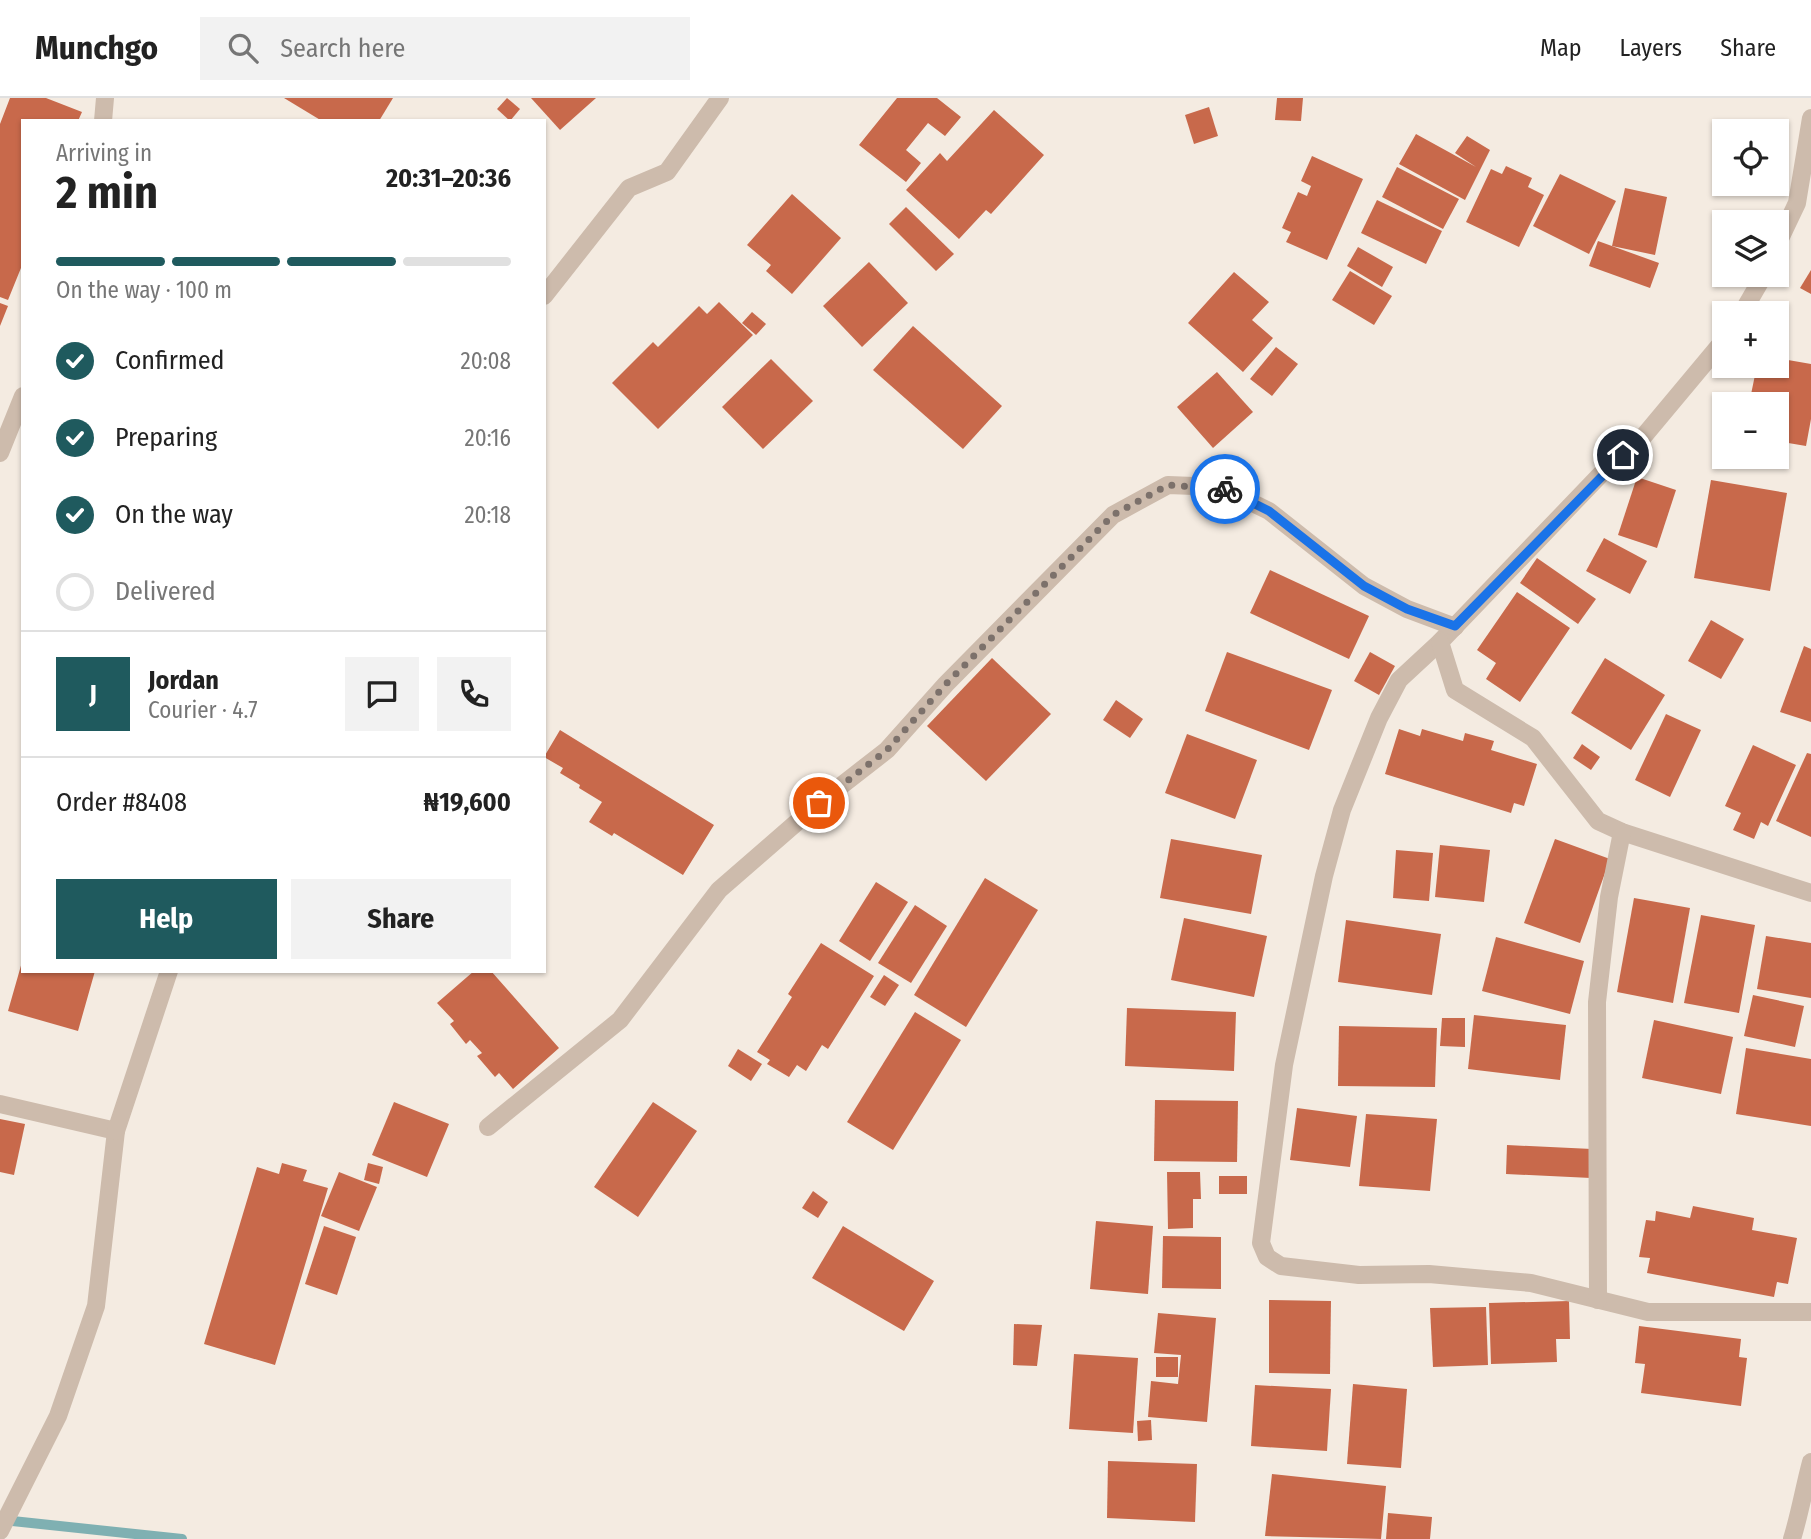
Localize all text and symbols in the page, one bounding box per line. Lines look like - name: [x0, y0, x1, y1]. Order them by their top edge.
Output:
- search box: [200, 17, 690, 80]
- text: Munchgo: [35, 28, 158, 68]
- icon: search: [224, 29, 262, 67]
- text: Search here: [280, 33, 405, 64]
- text: Map: [1540, 34, 1582, 62]
- text: Layers: [1620, 34, 1682, 62]
- text: Share: [1720, 34, 1776, 62]
- map controls: [1712, 119, 1789, 469]
- button: locate: [1712, 119, 1789, 196]
- text: Arriving in: [56, 139, 152, 167]
- text: 20:31–20:36: [386, 163, 511, 194]
- text: 2 min: [56, 165, 158, 220]
- button: layers: [1712, 210, 1789, 287]
- text: On the way · 100 m: [56, 276, 232, 304]
- button: +: [1712, 301, 1789, 378]
- icon: check: [56, 342, 94, 380]
- text: Confirmed: [115, 345, 225, 376]
- text: 20:08: [461, 347, 511, 375]
- button: −: [1712, 392, 1789, 469]
- icon: check: [56, 419, 94, 457]
- text: Preparing: [115, 422, 217, 453]
- text: 20:16: [465, 424, 511, 452]
- pin: [1593, 425, 1653, 485]
- icon: home: [1604, 436, 1642, 474]
- courier: [1190, 454, 1260, 524]
- icon: bike: [1206, 470, 1244, 508]
- icon: check: [56, 496, 94, 534]
- text: On the way: [115, 499, 233, 530]
- text: 20:18: [464, 501, 511, 529]
- text: Delivered: [115, 576, 216, 607]
- button: chat: [345, 657, 419, 731]
- button: phone: [437, 657, 511, 731]
- text: Jordan: [148, 665, 219, 696]
- text: J: [89, 679, 97, 710]
- text: Courier · 4.7: [148, 696, 258, 724]
- pin: [789, 773, 849, 833]
- icon: bag: [800, 784, 838, 822]
- text: Order #8408: [56, 787, 187, 818]
- text: ₦19,600: [424, 787, 511, 818]
- button: Help: [56, 879, 277, 959]
- button: Share: [291, 879, 511, 959]

